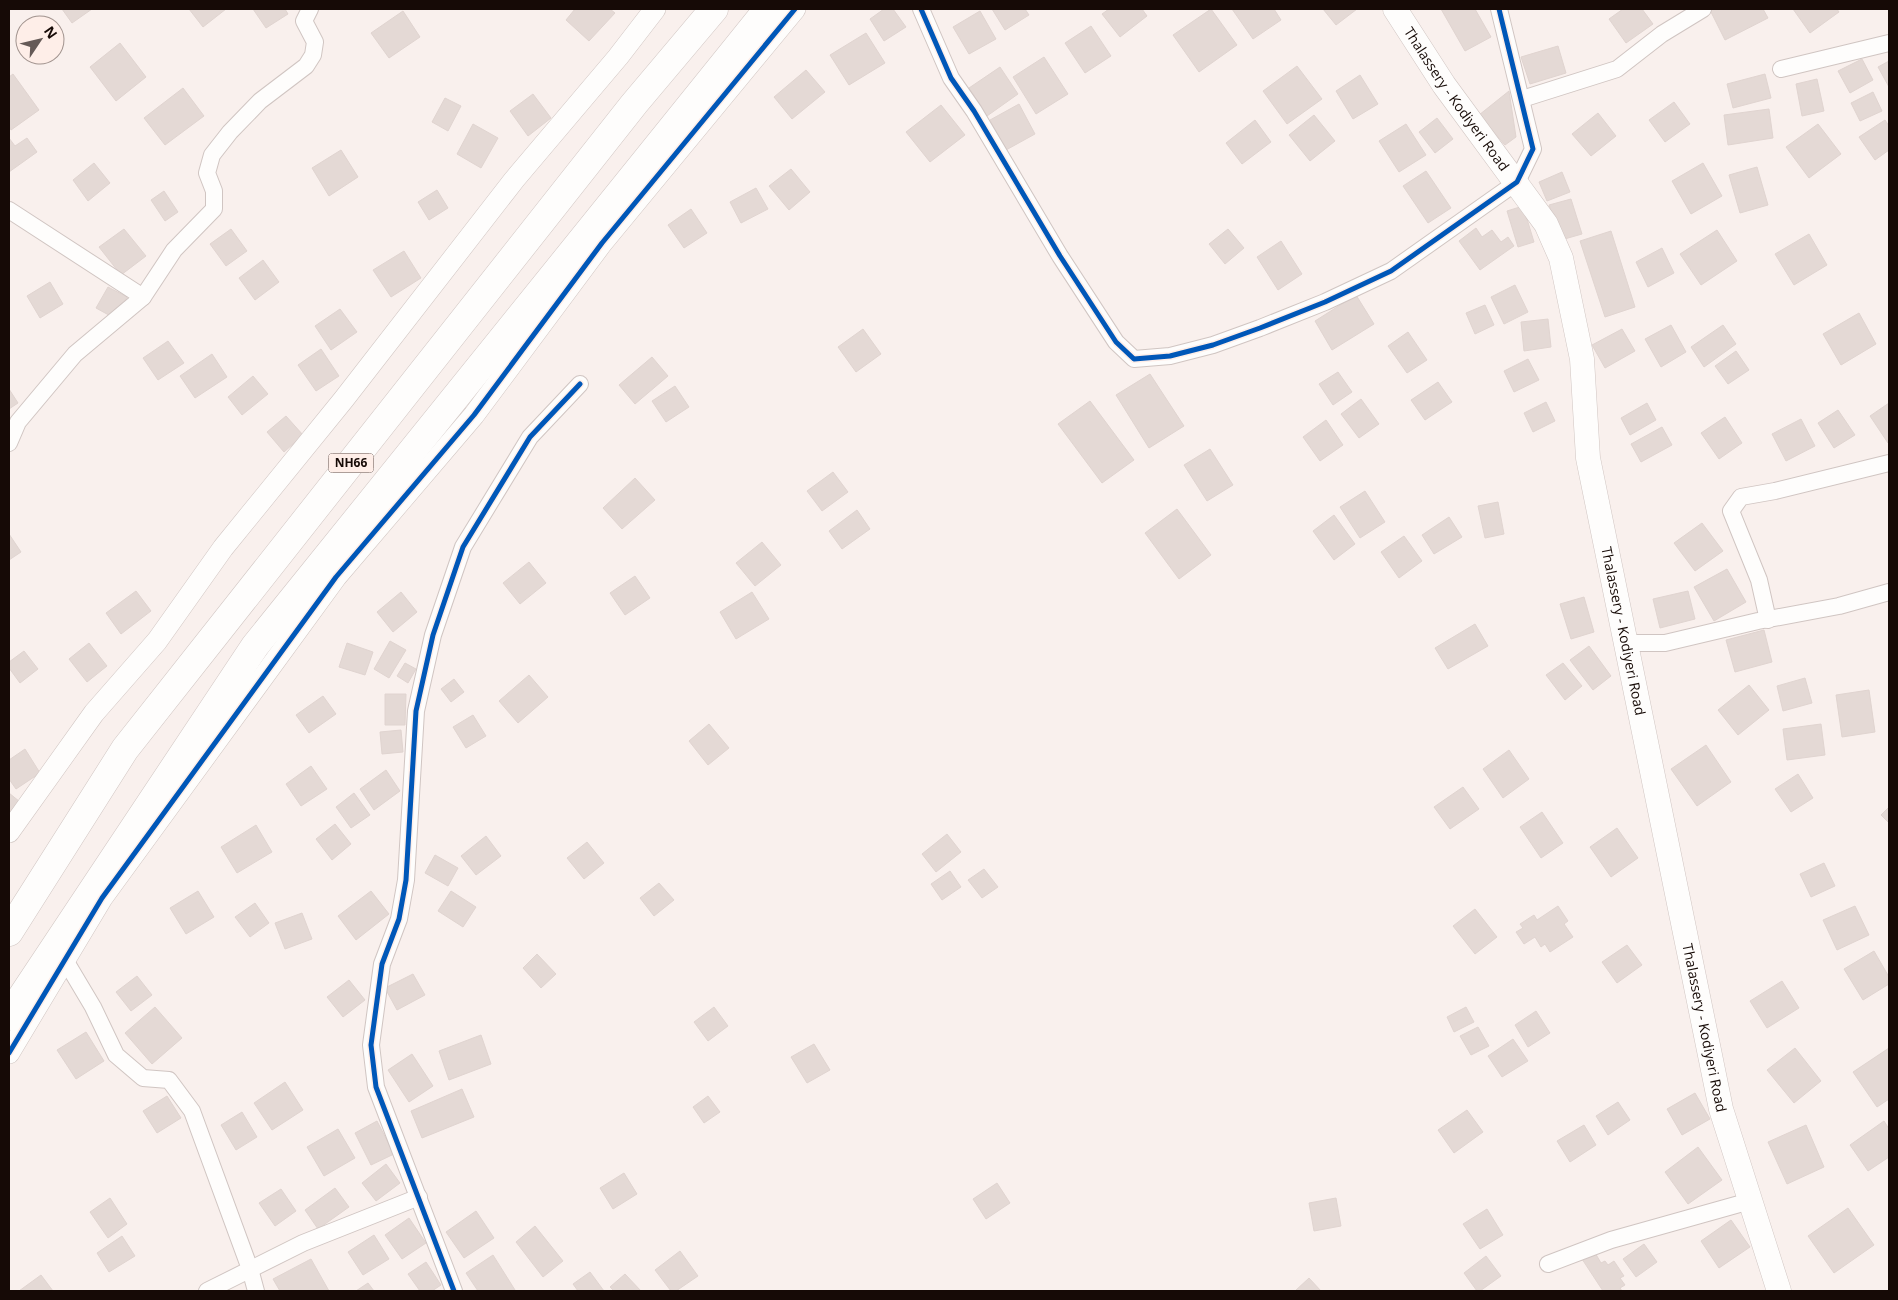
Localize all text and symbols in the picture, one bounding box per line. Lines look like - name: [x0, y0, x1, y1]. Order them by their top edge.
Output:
- north arrow: [15, 15, 65, 65]
- text: N: [40, 22, 62, 42]
- street label: Thalassery - Kodiyeri Road: [1400, 23, 1514, 174]
- road number: NH66: [328, 453, 374, 472]
- street label: Thalassery - Kodiyeri Road: [1597, 545, 1650, 717]
- street label: Thalassery - Kodiyeri Road: [1678, 942, 1731, 1114]

